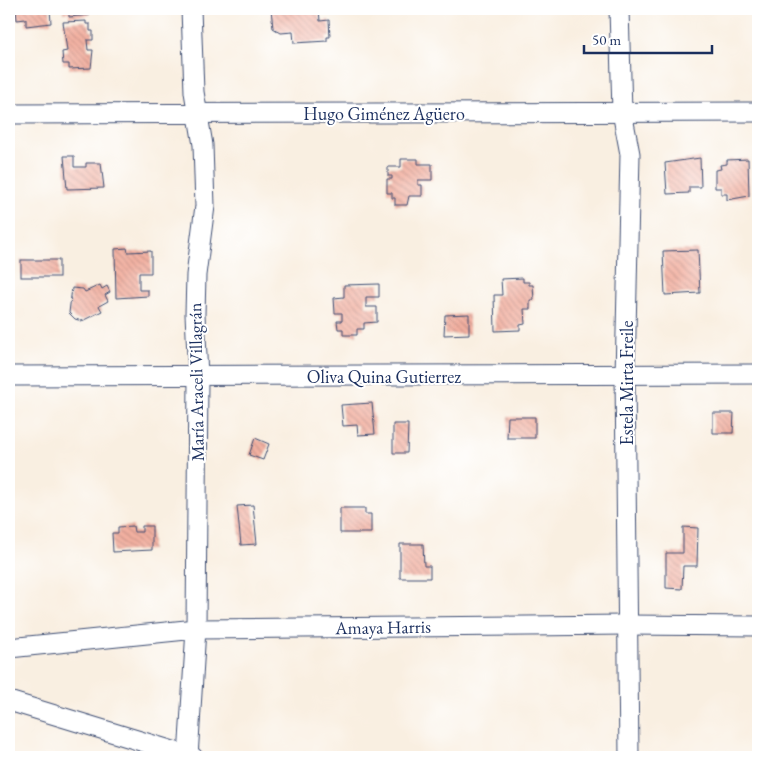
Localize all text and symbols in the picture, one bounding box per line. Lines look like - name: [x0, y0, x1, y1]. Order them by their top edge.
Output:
- scale bar: [584, 22, 712, 54]
- text: 50 m: [592, 30, 621, 49]
- street label: Hugo Giménez Agüero: [303, 102, 465, 125]
- street label: María Araceli Villagrán: [183, 302, 209, 462]
- street label: Estela Mirta Freile: [615, 321, 638, 445]
- street label: Oliva Quina Gutierrez: [307, 365, 461, 388]
- street label: Amaya Harris: [334, 615, 431, 639]

